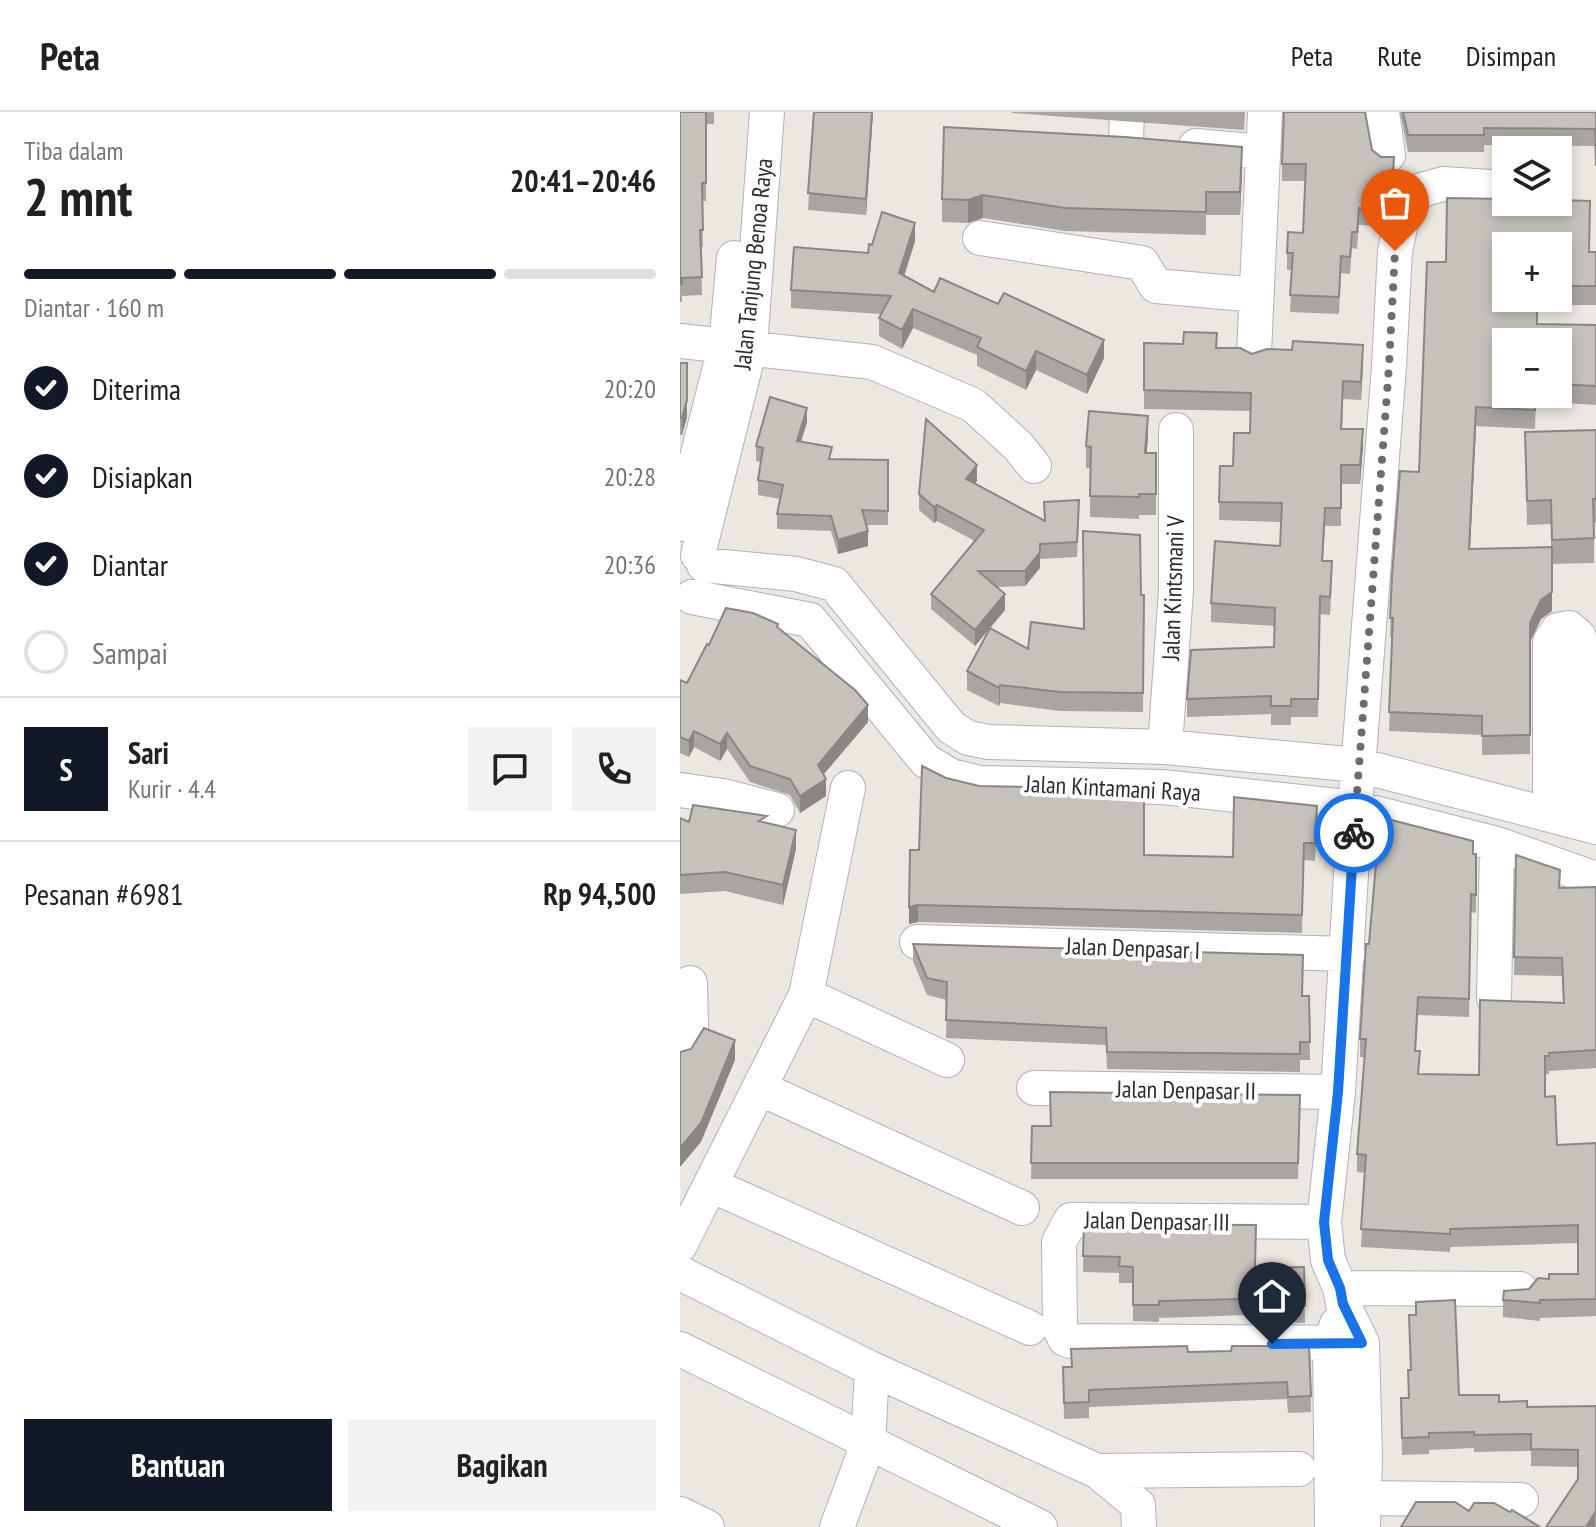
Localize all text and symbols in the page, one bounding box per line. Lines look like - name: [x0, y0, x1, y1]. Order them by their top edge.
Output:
- text: Peta: [40, 31, 100, 80]
- text: Peta: [1291, 37, 1333, 74]
- text: Rute: [1377, 37, 1422, 74]
- text: Disimpan: [1466, 37, 1556, 74]
- text: Tiba dalam: [24, 134, 124, 167]
- map controls: [1492, 136, 1572, 408]
- button: layers: [1492, 136, 1572, 216]
- street label: Jalan Tanjung Benoa Raya: [726, 157, 780, 372]
- text: 20:41–20:46: [510, 161, 656, 200]
- text: 2 mnt: [24, 163, 132, 230]
- pin: [1361, 169, 1429, 251]
- icon: bag: [1373, 181, 1417, 225]
- button: +: [1492, 232, 1572, 312]
- text: Diantar · 160 m: [24, 291, 164, 324]
- button: −: [1492, 328, 1572, 408]
- icon: check: [24, 366, 68, 410]
- text: Diterima: [92, 369, 181, 408]
- text: 20:20: [604, 372, 656, 405]
- icon: check: [24, 454, 68, 498]
- text: Disiapkan: [92, 457, 193, 496]
- text: 20:28: [604, 460, 656, 493]
- street label: Jalan Kintsmani V: [1155, 514, 1191, 662]
- icon: check: [24, 542, 68, 586]
- text: Diantar: [92, 545, 168, 584]
- text: 20:36: [604, 548, 656, 581]
- text: Sampai: [92, 633, 168, 672]
- button: chat: [468, 727, 552, 811]
- button: phone: [572, 727, 656, 811]
- text: Sari: [128, 733, 169, 772]
- text: S: [59, 750, 73, 789]
- street label: Jalan Kintamani Raya: [1023, 768, 1202, 808]
- text: Kurir · 4.4: [128, 772, 216, 805]
- courier: [1314, 793, 1394, 873]
- icon: bike: [1332, 811, 1376, 855]
- text: Pesanan #6981: [24, 874, 183, 913]
- text: Rp 94,500: [543, 874, 656, 913]
- street label: Jalan Denpasar I: [1064, 930, 1201, 966]
- street label: Jalan Denpasar II: [1115, 1073, 1256, 1107]
- street label: Jalan Denpasar III: [1083, 1204, 1230, 1238]
- pin: [1238, 1262, 1306, 1344]
- icon: home: [1250, 1274, 1294, 1318]
- button: Bantuan: [24, 1419, 332, 1511]
- button: Bagikan: [348, 1419, 656, 1511]

